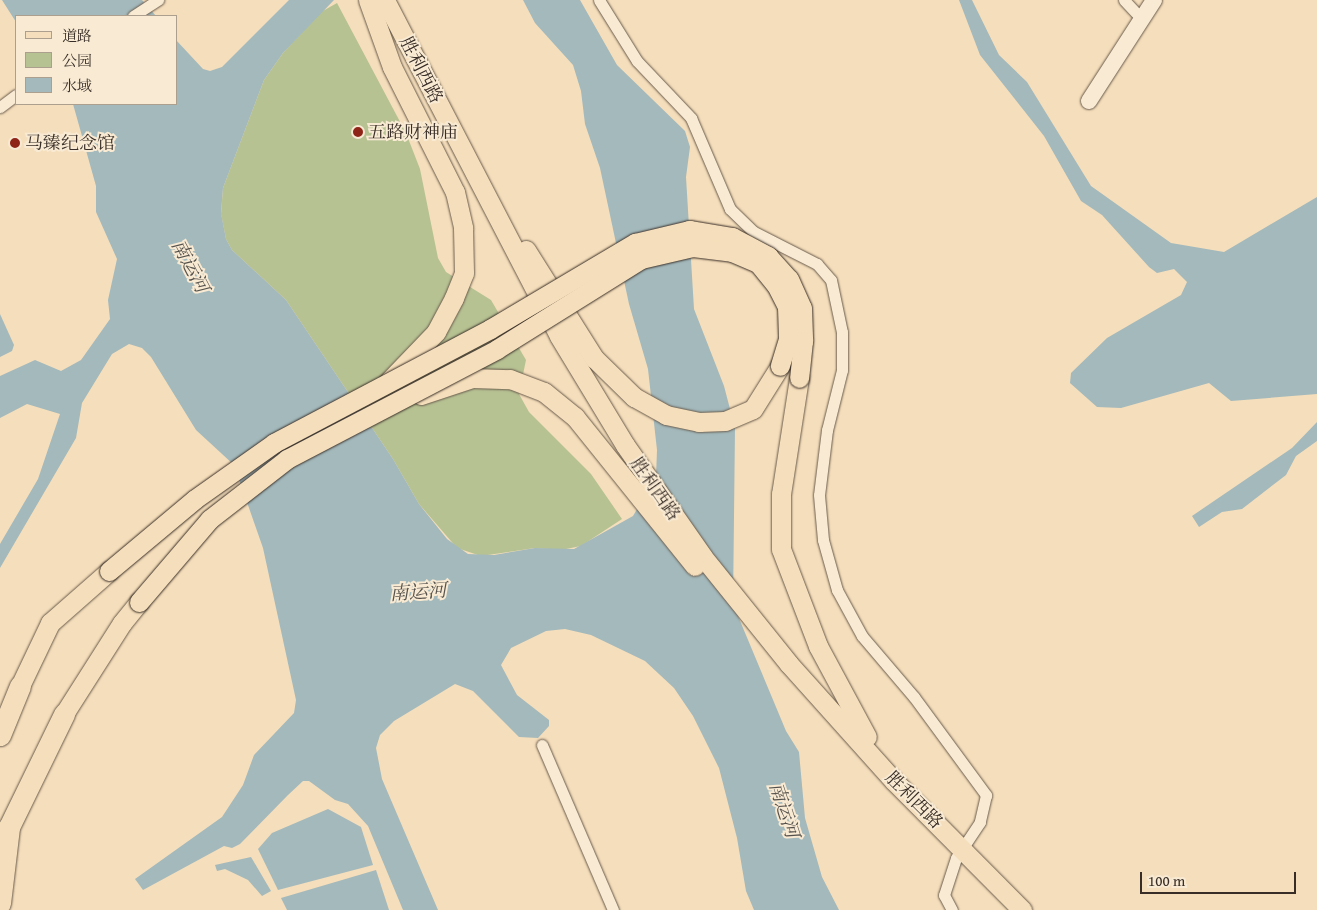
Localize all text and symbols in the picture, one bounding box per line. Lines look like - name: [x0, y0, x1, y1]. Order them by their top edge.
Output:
- legend: [15, 15, 178, 105]
- text: 道路: [62, 25, 92, 46]
- street label: 胜利西路: [395, 33, 447, 107]
- text: 公园: [62, 50, 92, 71]
- text: 水域: [62, 75, 92, 96]
- place label: 五路财神庙: [368, 121, 458, 143]
- marker: 五路财神庙: [352, 126, 364, 138]
- place label: 马臻纪念馆: [25, 132, 115, 154]
- marker: 马臻纪念馆: [9, 137, 21, 149]
- water label: 南运河: [167, 235, 213, 297]
- street label: 胜利西路: [626, 453, 684, 525]
- water label: 南运河: [389, 579, 447, 605]
- street label: 胜利西路: [881, 767, 947, 833]
- water label: 南运河: [764, 779, 804, 841]
- scale bar: [1142, 862, 1298, 894]
- text: 100 m: [1148, 870, 1185, 891]

